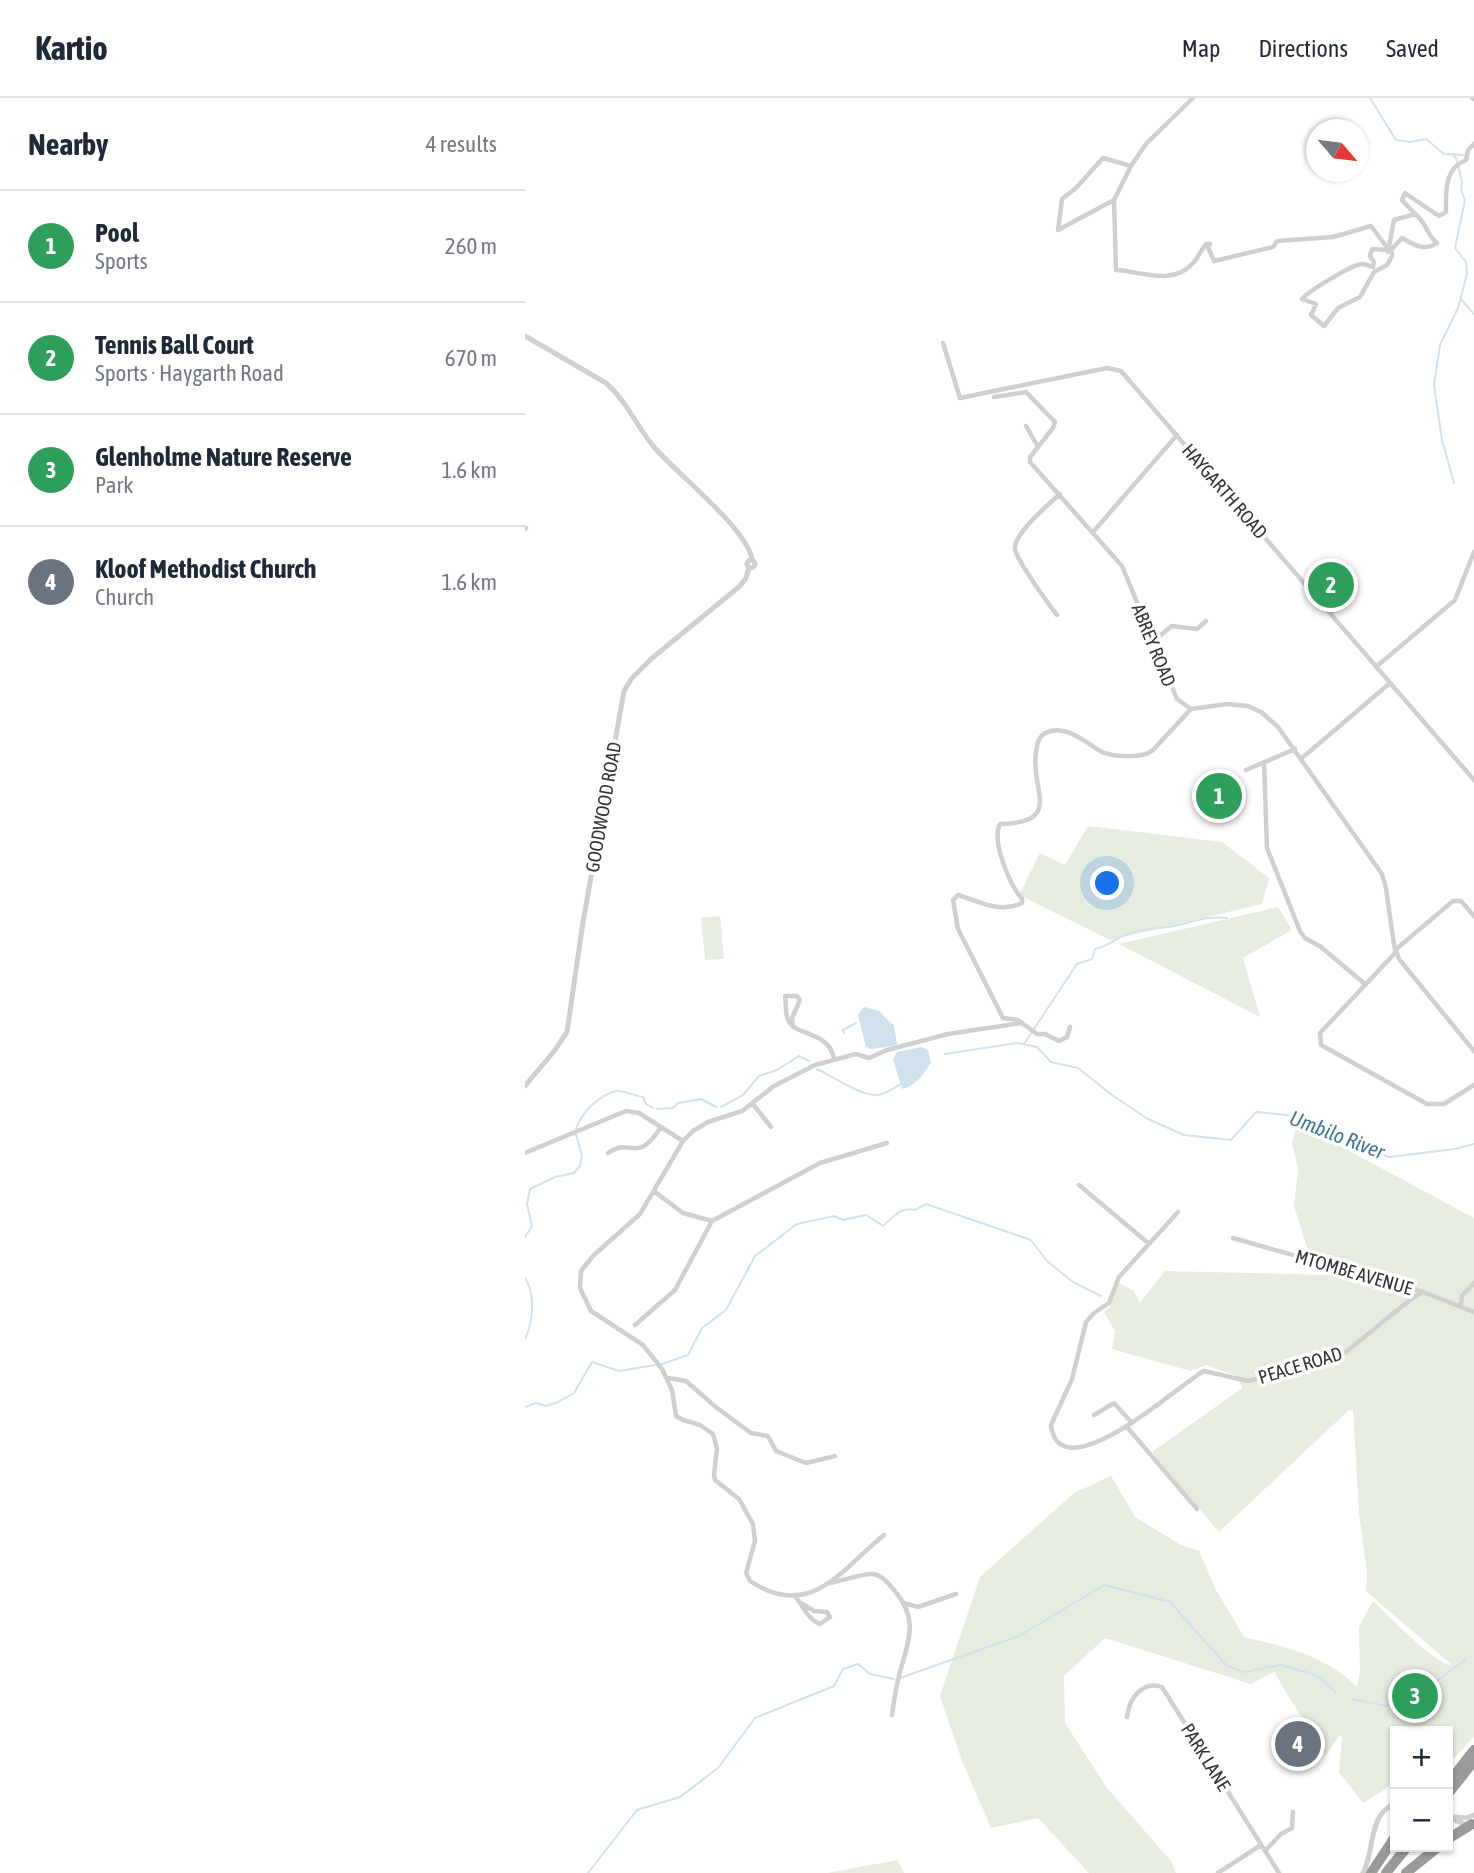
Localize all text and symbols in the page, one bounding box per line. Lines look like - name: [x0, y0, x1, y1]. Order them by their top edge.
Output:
- text: Kartio: [35, 29, 108, 67]
- text: Map: [1182, 35, 1220, 62]
- text: Directions: [1258, 35, 1348, 62]
- text: Saved: [1386, 35, 1439, 62]
- north arrow: [1306, 119, 1369, 182]
- text: Nearby: [28, 127, 108, 161]
- text: 4 results: [426, 131, 497, 157]
- text: Pool: [95, 218, 139, 248]
- text: 1: [46, 233, 56, 259]
- text: 260 m: [445, 233, 497, 259]
- text: Sports: [95, 248, 148, 274]
- text: Tennis Ball Court: [95, 330, 254, 360]
- text: 2: [46, 345, 56, 371]
- text: 670 m: [445, 345, 497, 371]
- text: Sports · Haygarth Road: [95, 360, 284, 386]
- street label: HAYGARTH ROAD: [1178, 439, 1272, 543]
- text: Glenholme Nature Reserve: [95, 442, 352, 472]
- text: 3: [46, 457, 56, 483]
- text: 1.6 km: [441, 457, 497, 483]
- text: Park: [95, 472, 133, 498]
- text: Kloof Methodist Church: [95, 554, 316, 584]
- pin: 2: [1308, 559, 1354, 611]
- text: 4: [46, 569, 56, 595]
- text: 1.6 km: [441, 569, 497, 595]
- text: Church: [95, 584, 154, 610]
- street label: ABREY ROAD: [1127, 600, 1181, 690]
- street label: GOODWOOD ROAD: [581, 740, 625, 874]
- pin: 1: [1196, 770, 1242, 822]
- your location: [1090, 866, 1124, 900]
- water label: Umbilo River: [1286, 1105, 1389, 1163]
- street label: MTOMBE AVENUE: [1293, 1245, 1415, 1299]
- street label: PEACE ROAD: [1256, 1342, 1344, 1388]
- pin: 3: [1392, 1670, 1438, 1722]
- pin: 4: [1275, 1718, 1321, 1770]
- street label: PARK LANE: [1177, 1719, 1235, 1795]
- map controls: [1390, 1726, 1453, 1852]
- button: +: [1390, 1726, 1453, 1789]
- button: −: [1390, 1789, 1453, 1852]

